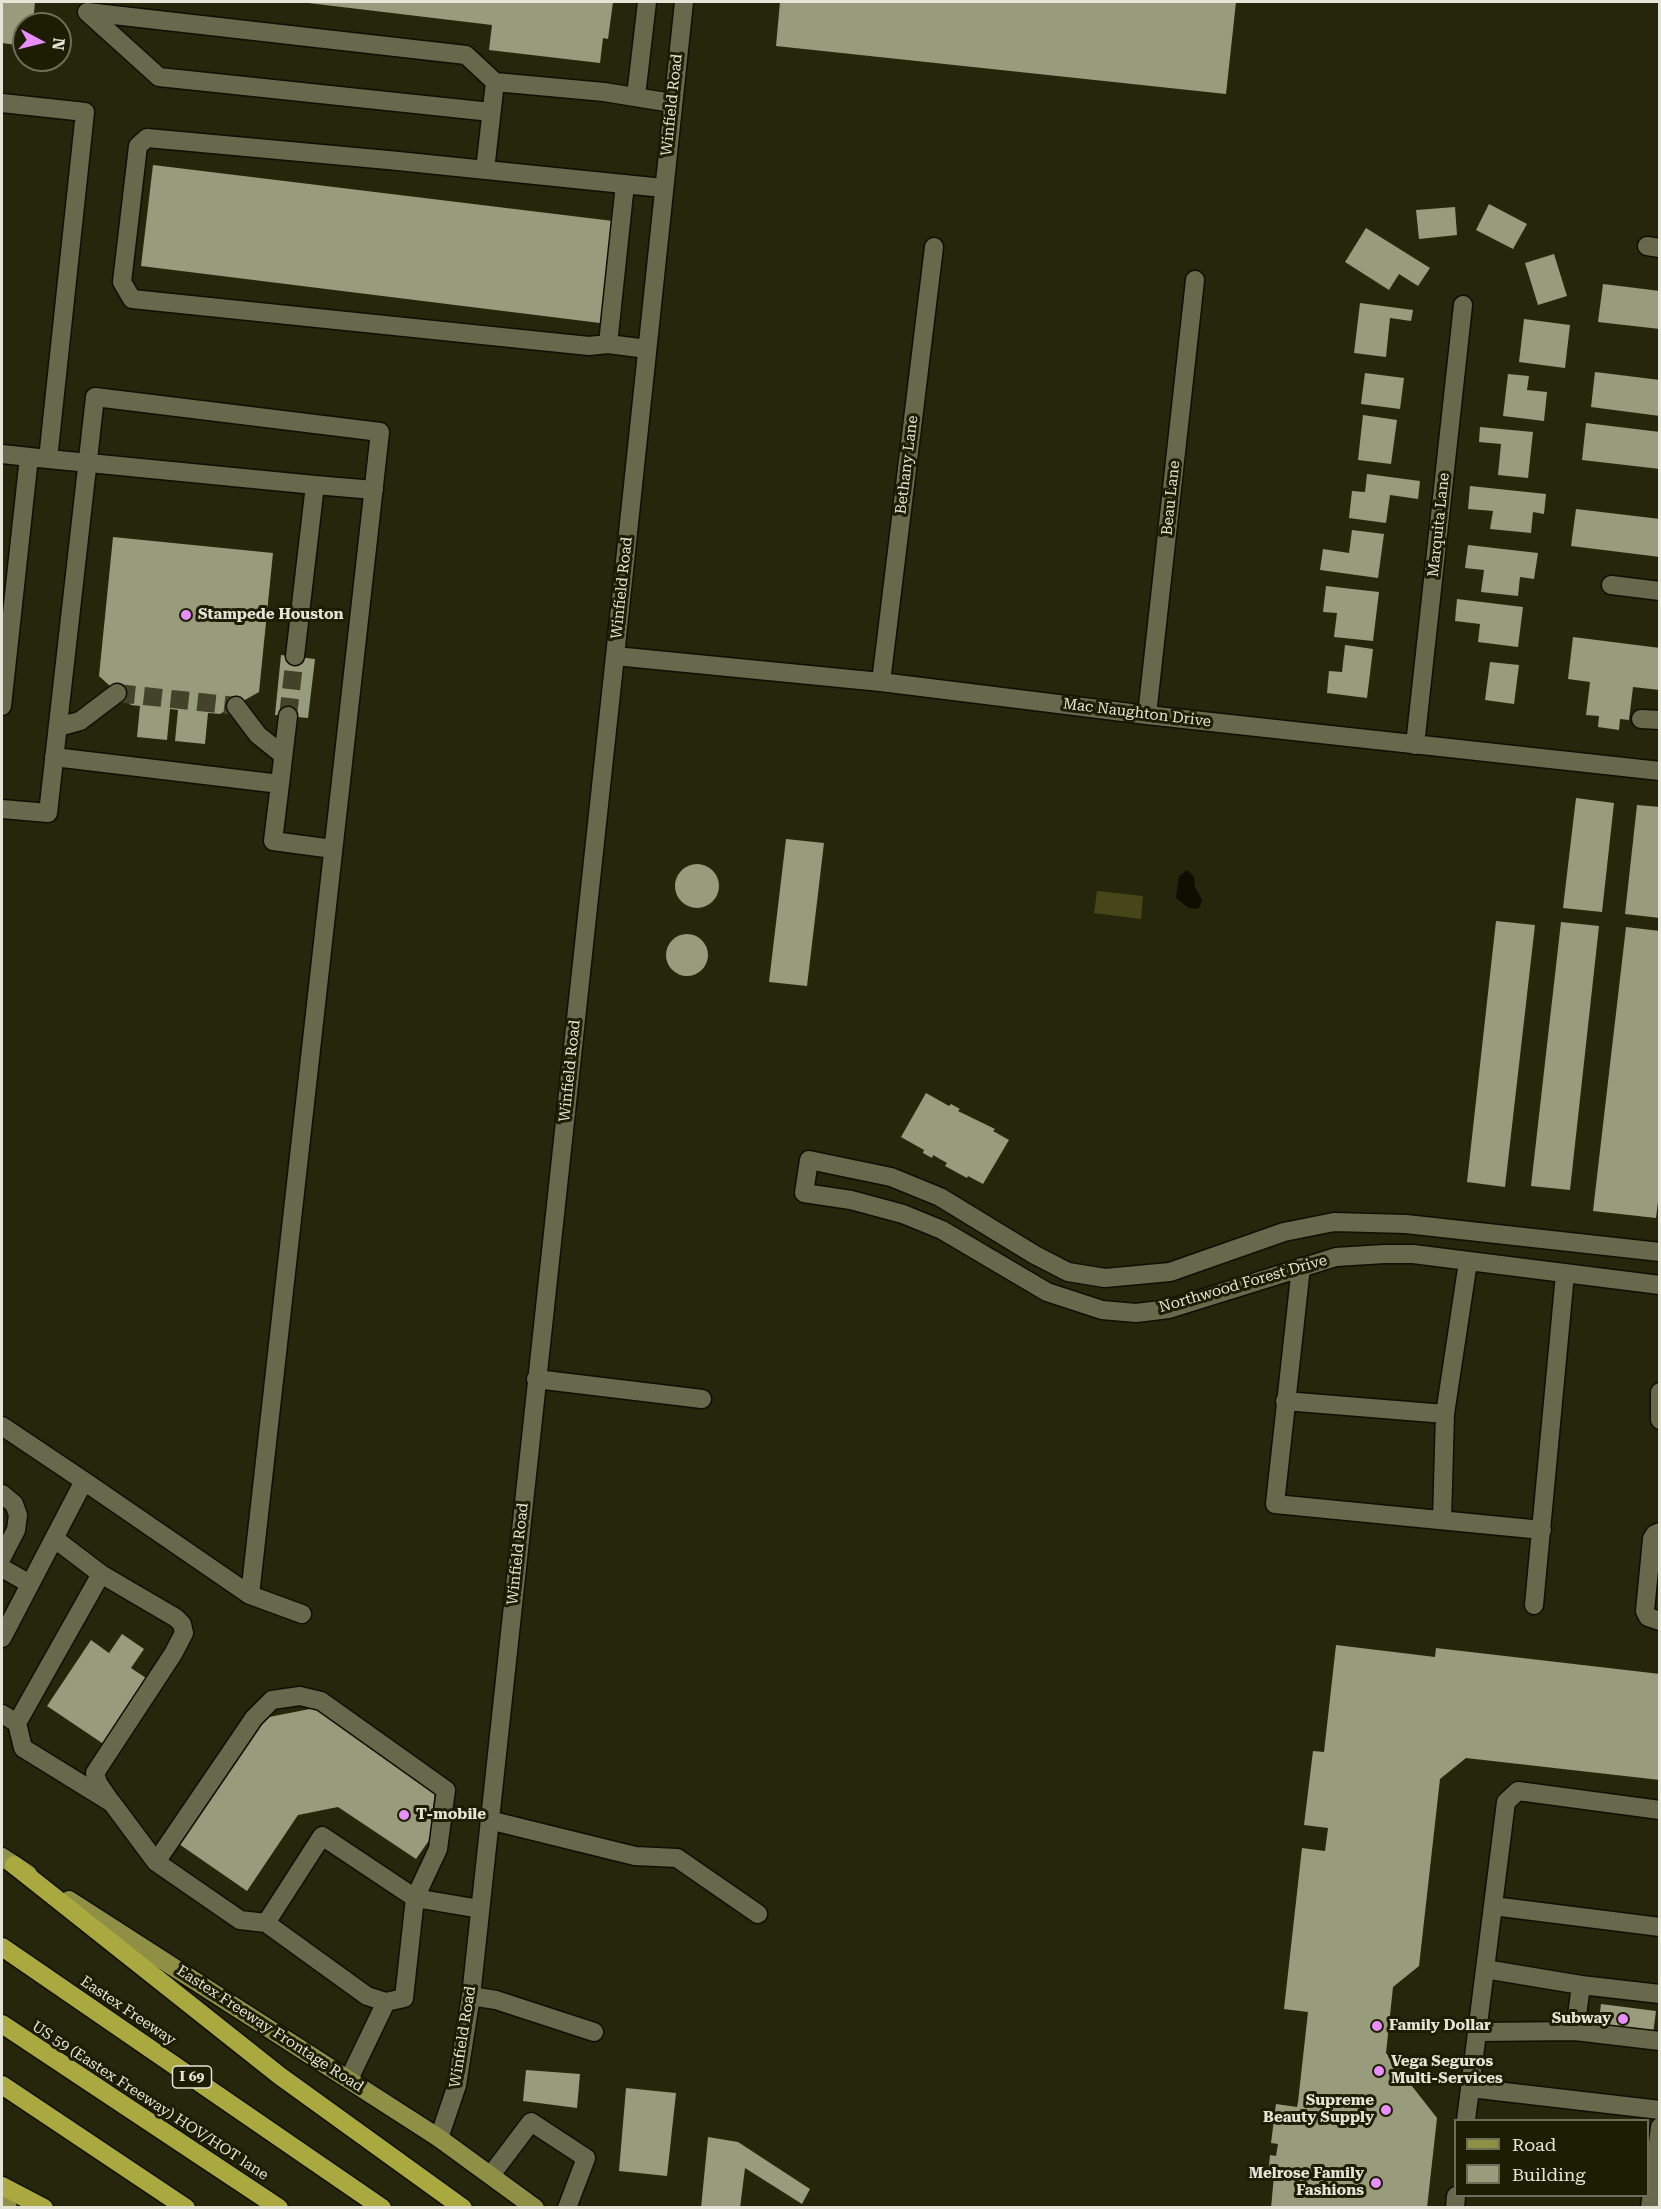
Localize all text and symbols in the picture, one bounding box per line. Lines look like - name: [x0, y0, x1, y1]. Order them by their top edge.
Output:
- north arrow: [12, 12, 72, 72]
- text: N: [48, 37, 69, 51]
- street label: Winfield Road: [658, 53, 686, 157]
- street label: Bethany Lane: [892, 415, 922, 515]
- street label: Beau Lane: [1158, 460, 1184, 536]
- street label: Marquita Lane: [1425, 472, 1453, 578]
- street label: Winfield Road: [608, 536, 636, 640]
- place label: Stampede Houston: [198, 606, 344, 624]
- marker: Stampede Houston: [179, 608, 193, 622]
- street label: Mac Naughton Drive: [1062, 695, 1212, 731]
- street label: Winfield Road: [556, 1019, 584, 1123]
- street label: Northwood Forest Drive: [1157, 1251, 1329, 1317]
- street label: Winfield Road: [504, 1502, 532, 1606]
- place label: T-mobile: [416, 1806, 486, 1824]
- marker: T-mobile: [397, 1808, 411, 1822]
- street label: Eastex Freeway Frontage Road: [173, 1962, 367, 2096]
- street label: Eastex Freeway: [77, 1973, 179, 2049]
- street label: Winfield Road: [446, 1985, 480, 2089]
- place label: Subway: [1552, 2010, 1611, 2028]
- marker: Subway: [1616, 2012, 1630, 2026]
- place label: Family Dollar: [1389, 2017, 1491, 2035]
- street label: US 59 (Eastex Freeway) HOV/HOT lane: [28, 2018, 272, 2184]
- marker: Family Dollar: [1370, 2019, 1384, 2033]
- place label: Vega Seguros Multi-Services: [1391, 2053, 1503, 2088]
- marker: Vega Seguros Multi-Services: [1372, 2064, 1386, 2078]
- road number: I 69: [172, 2066, 212, 2088]
- place label: Supreme Beauty Supply: [1263, 2092, 1374, 2127]
- marker: Supreme Beauty Supply: [1379, 2103, 1393, 2117]
- legend: [1454, 2119, 1649, 2197]
- text: Road: [1512, 2134, 1556, 2155]
- text: Building: [1512, 2164, 1586, 2185]
- place label: Melrose Family Fashions: [1249, 2165, 1364, 2200]
- marker: Melrose Family Fashions: [1369, 2176, 1383, 2190]

